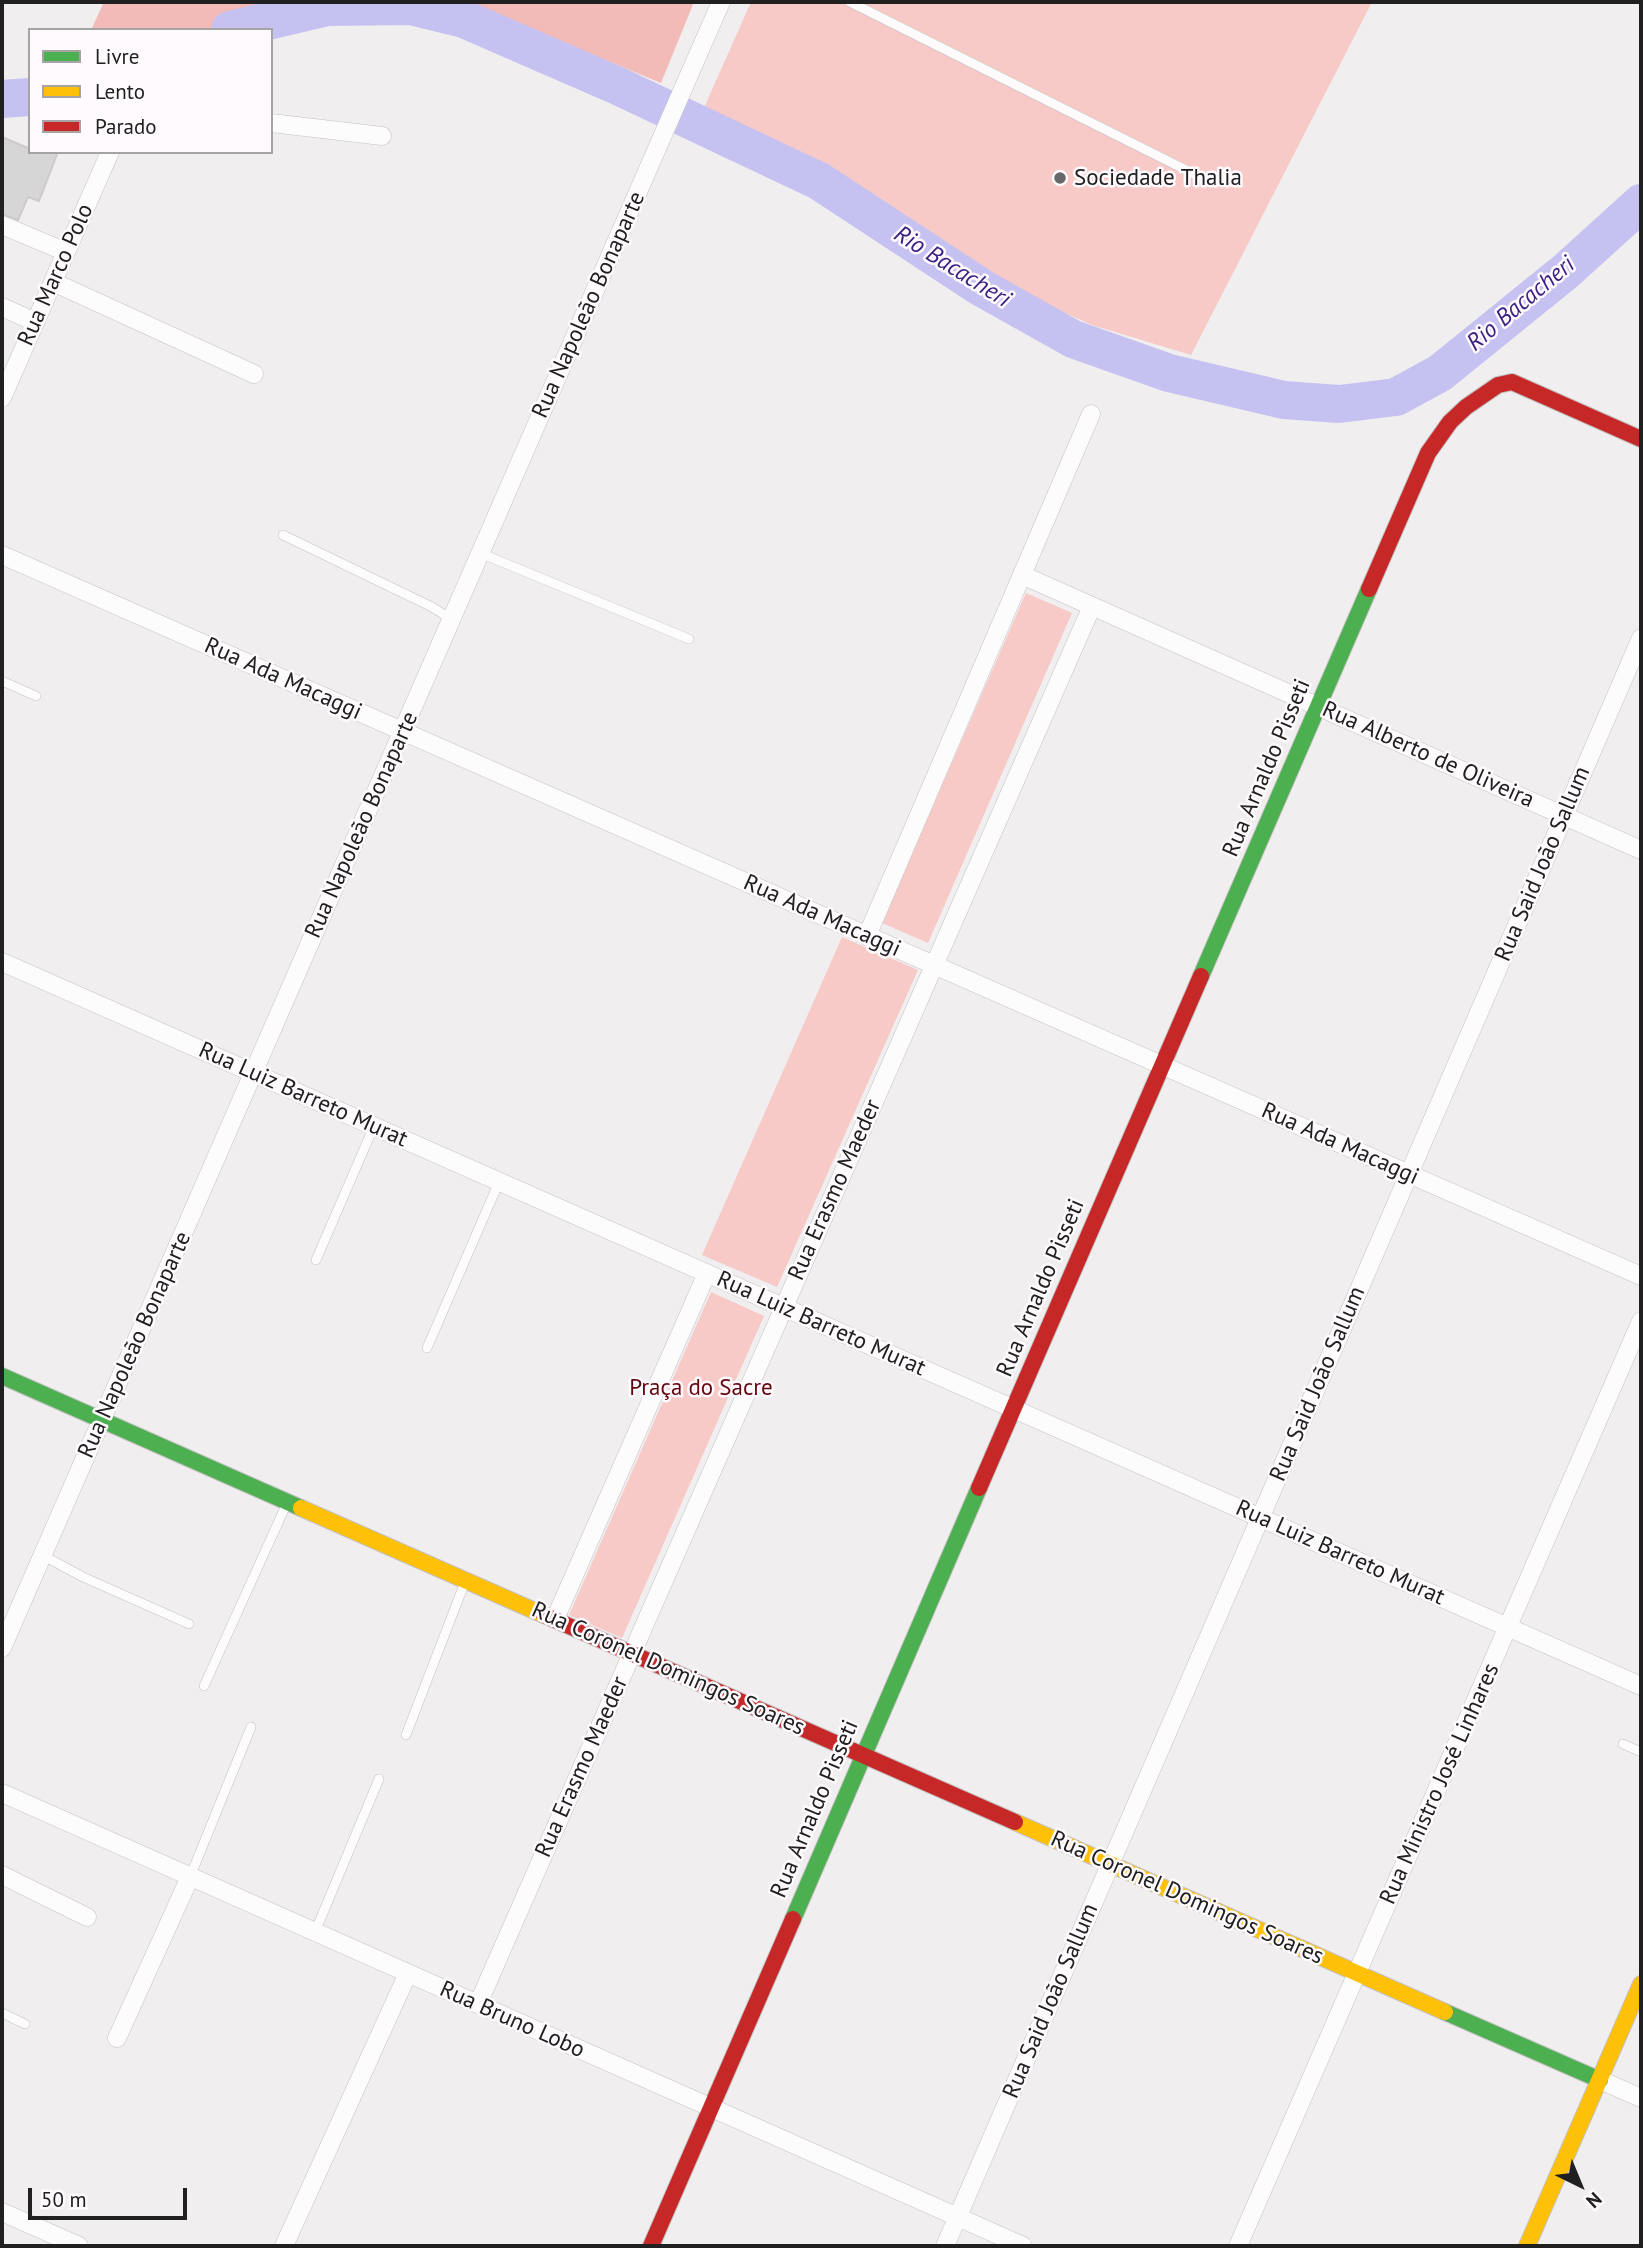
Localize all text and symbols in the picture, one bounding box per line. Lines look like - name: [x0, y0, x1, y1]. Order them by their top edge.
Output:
- legend: [28, 28, 273, 154]
- text: Livre: [95, 43, 139, 70]
- text: Lento: [95, 78, 145, 105]
- text: Parado: [95, 113, 157, 140]
- place label: Sociedade Thalia: [1074, 164, 1242, 192]
- marker: Sociedade Thalia: [1052, 170, 1068, 186]
- street label: Rua Napoleão Bonaparte: [527, 188, 651, 422]
- street label: Rua Marco Polo: [12, 200, 100, 350]
- water label: Rio Bacacheri: [888, 220, 1016, 314]
- water label: Rio Bacacheri: [1461, 251, 1581, 357]
- street label: Rua Ada Macaggi: [200, 632, 366, 726]
- street label: Rua Arnaldo Pisseti: [1217, 675, 1317, 861]
- street label: Rua Alberto de Oliveira: [1318, 696, 1538, 814]
- street label: Rua Napoleão Bonaparte: [300, 708, 424, 942]
- street label: Rua Said João Sallum: [1490, 763, 1596, 965]
- street label: Rua Ada Macaggi: [739, 869, 905, 963]
- street label: Rua Luiz Barreto Murat: [194, 1037, 412, 1153]
- street label: Rua Erasmo Maeder: [783, 1095, 887, 1285]
- street label: Rua Ada Macaggi: [1257, 1097, 1423, 1191]
- street label: Rua Arnaldo Pisseti: [991, 1195, 1091, 1381]
- street label: Rua Napoleão Bonaparte: [73, 1228, 197, 1462]
- street label: Rua Luiz Barreto Murat: [712, 1266, 930, 1382]
- street label: Rua Said João Sallum: [1265, 1283, 1371, 1485]
- park label: Praça do Sacre: [629, 1374, 773, 1402]
- street label: Rua Luiz Barreto Murat: [1231, 1495, 1449, 1611]
- street label: Rua Coronel Domingos Soares: [527, 1596, 809, 1742]
- street label: Rua Ministro José Linhares: [1374, 1659, 1506, 1909]
- street label: Rua Erasmo Maeder: [530, 1672, 634, 1862]
- street label: Rua Arnaldo Pisseti: [765, 1716, 865, 1902]
- street label: Rua Coronel Domingos Soares: [1046, 1825, 1328, 1971]
- street label: Rua Said João Sallum: [998, 1900, 1104, 2102]
- street label: Rua Bruno Lobo: [435, 1976, 589, 2064]
- north arrow: [1545, 2150, 1615, 2220]
- scale bar: [32, 2174, 191, 2218]
- text: 50 m: [41, 2186, 87, 2213]
- text: N: [1582, 2187, 1607, 2213]

